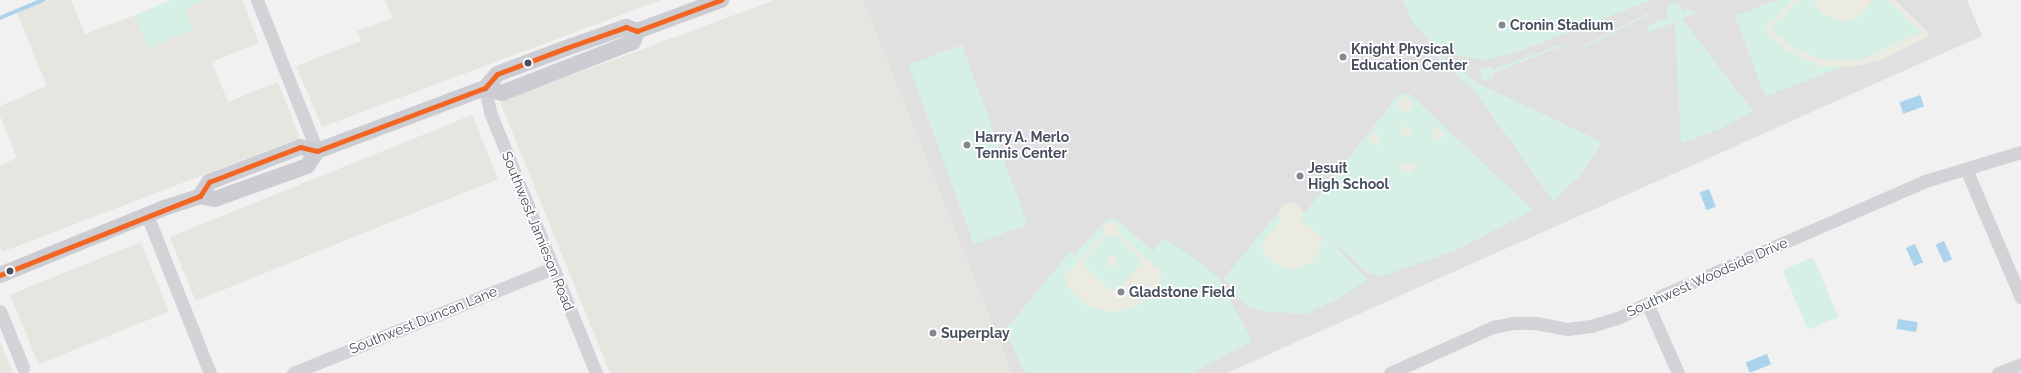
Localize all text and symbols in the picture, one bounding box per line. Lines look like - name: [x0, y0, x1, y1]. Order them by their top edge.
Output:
- place label: Cronin Stadium: [1510, 17, 1613, 33]
- marker: Cronin Stadium: [1497, 20, 1507, 30]
- place label: Knight Physical Education Center: [1351, 41, 1468, 74]
- marker: Knight Physical Education Center: [1338, 52, 1348, 62]
- unlabelled marker: [523, 58, 533, 68]
- place label: Harry A. Merlo Tennis Center: [975, 129, 1070, 162]
- marker: Harry A. Merlo Tennis Center: [962, 140, 972, 150]
- street label: Southwest Jamieson Road: [498, 149, 578, 313]
- place label: Jesuit High School: [1308, 160, 1389, 192]
- marker: Jesuit High School: [1295, 171, 1305, 181]
- street label: Southwest Woodside Drive: [1624, 234, 1790, 320]
- unlabelled marker: [5, 266, 15, 276]
- street label: Southwest Duncan Lane: [347, 283, 499, 357]
- place label: Gladstone Field: [1129, 284, 1235, 300]
- marker: Gladstone Field: [1116, 287, 1126, 297]
- place label: Superplay: [941, 325, 1010, 341]
- marker: Superplay: [928, 328, 938, 338]

